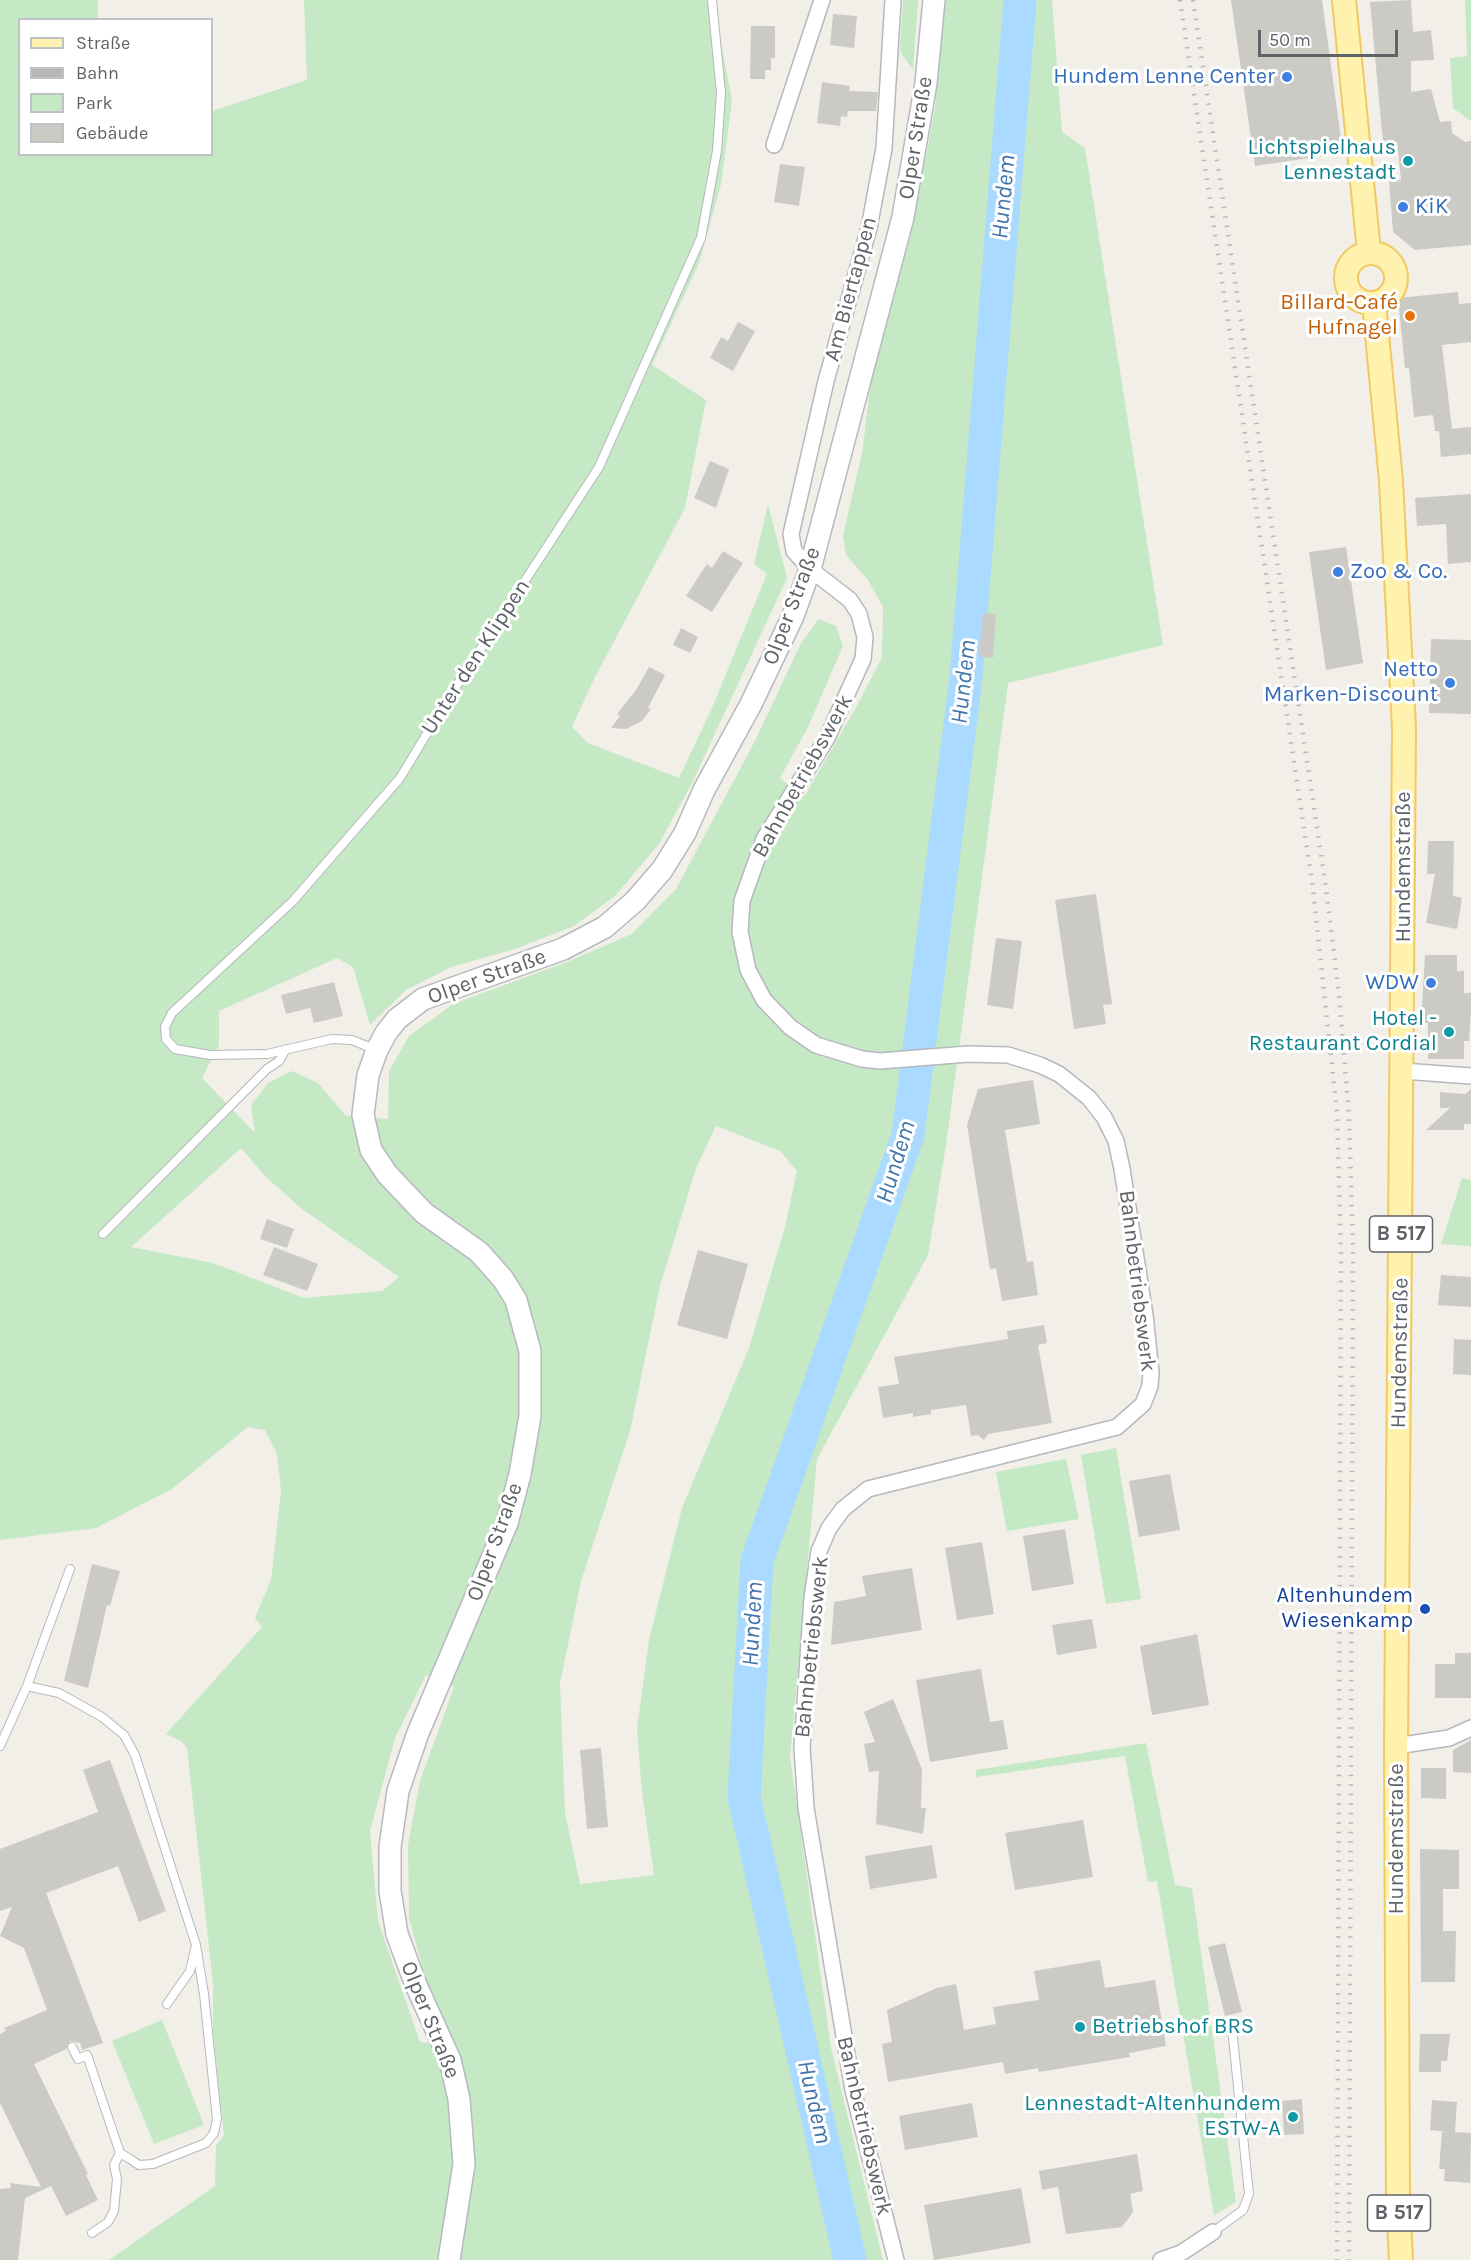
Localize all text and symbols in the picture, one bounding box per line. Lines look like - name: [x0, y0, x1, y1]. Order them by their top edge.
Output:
- legend: [18, 18, 213, 156]
- scale bar: [1261, 18, 1400, 56]
- text: 50 m: [1269, 29, 1311, 51]
- text: Straße: [76, 32, 130, 54]
- text: Bahn: [76, 62, 119, 84]
- place label: Hundem Lenne Center: [1053, 64, 1275, 90]
- marker: Hundem Lenne Center: [1280, 70, 1294, 84]
- street label: Olper Straße: [893, 75, 939, 201]
- text: Park: [76, 92, 113, 114]
- text: Gebäude: [76, 122, 148, 144]
- place label: Lichtspielhaus Lennestadt: [1248, 135, 1396, 186]
- water label: Hundem: [986, 154, 1022, 240]
- marker: Lichtspielhaus Lennestadt: [1401, 154, 1415, 168]
- place label: KiK: [1415, 194, 1448, 220]
- marker: KiK: [1396, 200, 1410, 214]
- street label: Am Biertappen: [819, 214, 883, 364]
- place label: Billard-Café Hufnagel: [1280, 290, 1398, 342]
- marker: Billard-Café Hufnagel: [1403, 309, 1417, 323]
- street label: Olper Straße: [757, 543, 827, 669]
- place label: Zoo & Co.: [1350, 559, 1447, 585]
- marker: Zoo & Co.: [1331, 565, 1345, 579]
- street label: Unter den Klippen: [416, 574, 536, 740]
- water label: Hundem: [945, 638, 983, 726]
- place label: Netto Marken-Discount: [1264, 657, 1438, 708]
- marker: Netto Marken-Discount: [1443, 676, 1457, 690]
- street label: Bahnbetriebswerk: [747, 690, 859, 862]
- street label: Hundemstraße: [1391, 792, 1417, 942]
- street label: Olper Straße: [424, 943, 550, 1011]
- place label: WDW: [1365, 970, 1419, 996]
- marker: WDW: [1424, 976, 1438, 990]
- place label: Hotel - Restaurant Cordial: [1249, 1006, 1437, 1058]
- marker: Hotel - Restaurant Cordial: [1442, 1025, 1456, 1039]
- water label: Hundem: [870, 1117, 922, 1207]
- street label: Bahnbetriebswerk: [1113, 1189, 1161, 1373]
- road number: B 517: [1370, 1216, 1432, 1252]
- street label: Hundemstraße: [1385, 1277, 1415, 1429]
- street label: Olper Straße: [461, 1479, 529, 1605]
- street label: Bahnbetriebswerk: [789, 1555, 835, 1739]
- water label: Hundem: [736, 1581, 770, 1667]
- place label: Altenhundem Wiesenkamp: [1277, 1583, 1413, 1634]
- marker: Altenhundem Wiesenkamp: [1418, 1602, 1432, 1616]
- street label: Hundemstraße: [1384, 1764, 1410, 1914]
- street label: Olper Straße: [395, 1958, 465, 2082]
- place label: Betriebshof BRS: [1092, 2014, 1254, 2040]
- marker: Betriebshof BRS: [1073, 2020, 1087, 2034]
- street label: Bahnbetriebswerk: [831, 2034, 897, 2218]
- water label: Hundem: [790, 2057, 838, 2147]
- place label: Lennestadt-Altenhundem ESTW-A: [1024, 2091, 1281, 2142]
- marker: Lennestadt-Altenhundem ESTW-A: [1286, 2110, 1300, 2124]
- road number: B 517: [1368, 2195, 1430, 2231]

